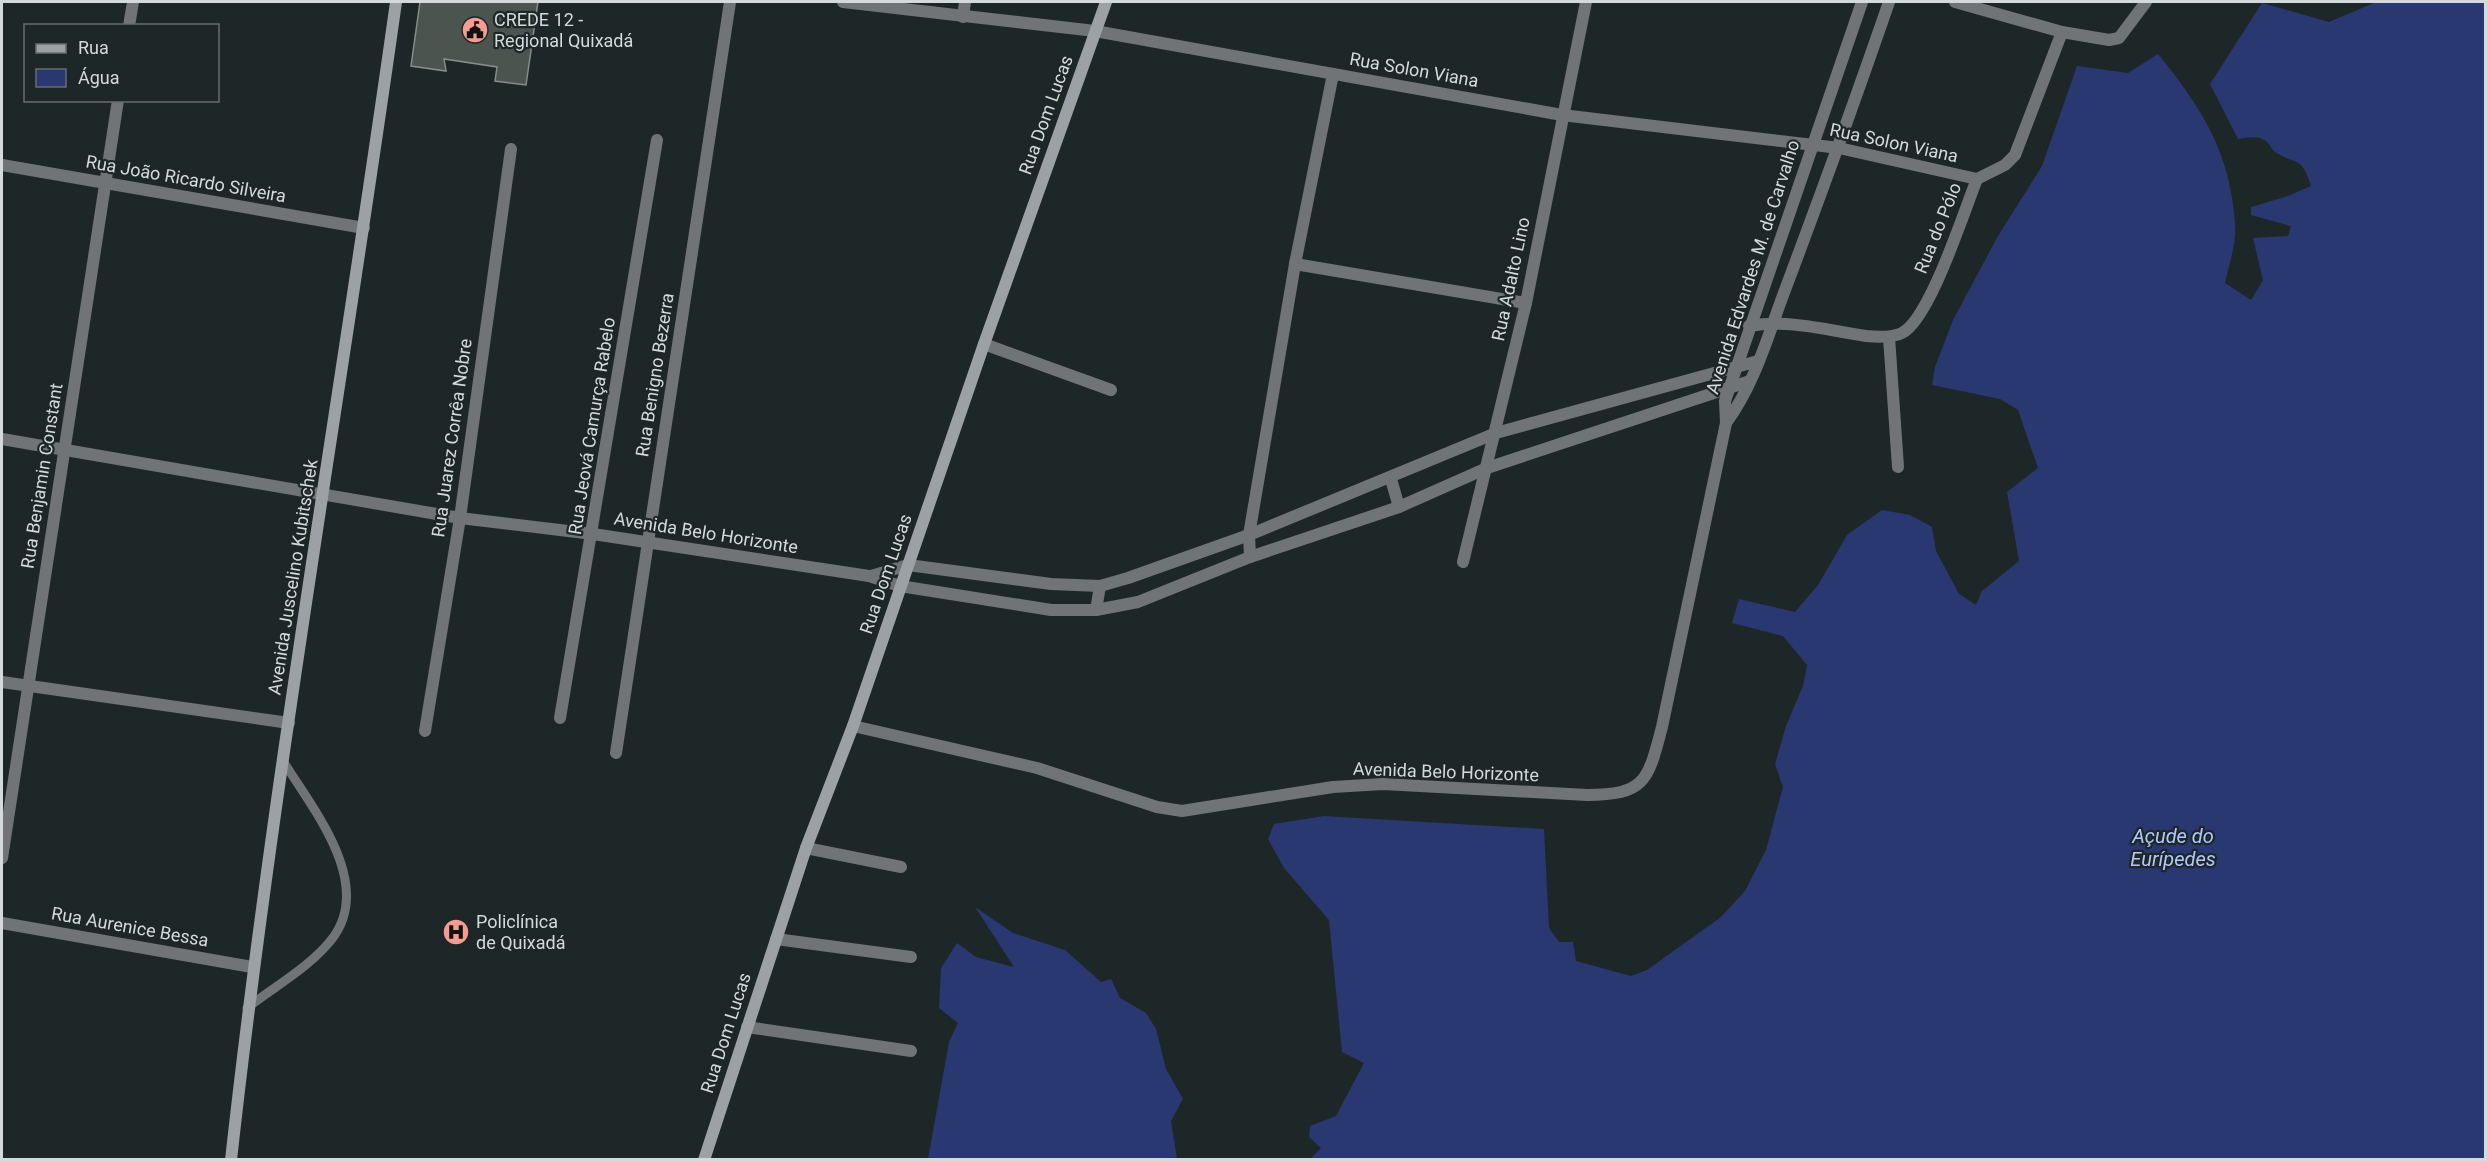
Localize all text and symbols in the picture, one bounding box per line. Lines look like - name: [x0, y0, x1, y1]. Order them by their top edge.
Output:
- place label: CREDE 12 - Regional Quixadá: [494, 9, 633, 51]
- public building icon: CREDE 12 - Regional Quixadá: [460, 15, 490, 45]
- legend: [24, 24, 219, 102]
- text: Rua: [78, 37, 109, 58]
- street label: Rua Solon Viana: [1348, 48, 1480, 91]
- street label: Rua Dom Lucas: [1014, 52, 1077, 177]
- text: Água: [78, 67, 120, 88]
- street label: Rua Solon Viana: [1828, 119, 1960, 166]
- street label: Avenida Edvardes M. de Carvalho: [1701, 137, 1804, 397]
- street label: Rua João Ricardo Silveira: [84, 151, 288, 206]
- street label: Rua do Pólo: [1910, 179, 1965, 276]
- street label: Rua Adalto Lino: [1487, 215, 1534, 343]
- street label: Rua Benigno Bezerra: [631, 291, 678, 458]
- street label: Rua Jeová Camurça Rabelo: [564, 316, 619, 536]
- street label: Rua Juarez Corrêa Nobre: [427, 337, 476, 539]
- street label: Rua Benjamin Constant: [16, 382, 67, 570]
- street label: Avenida Juscelino Kubitschek: [263, 457, 322, 696]
- street label: Avenida Belo Horizonte: [613, 508, 800, 557]
- street label: Rua Dom Lucas: [855, 511, 916, 637]
- street label: Avenida Belo Horizonte: [1353, 758, 1539, 785]
- water label: Açude do Eurípedes: [2130, 824, 2216, 871]
- street label: Rua Aurenice Bessa: [50, 902, 210, 951]
- place label: Policlínica de Quixadá: [476, 911, 566, 953]
- hospital icon: Policlínica de Quixadá: [441, 917, 471, 947]
- street label: Rua Dom Lucas: [696, 970, 755, 1096]

